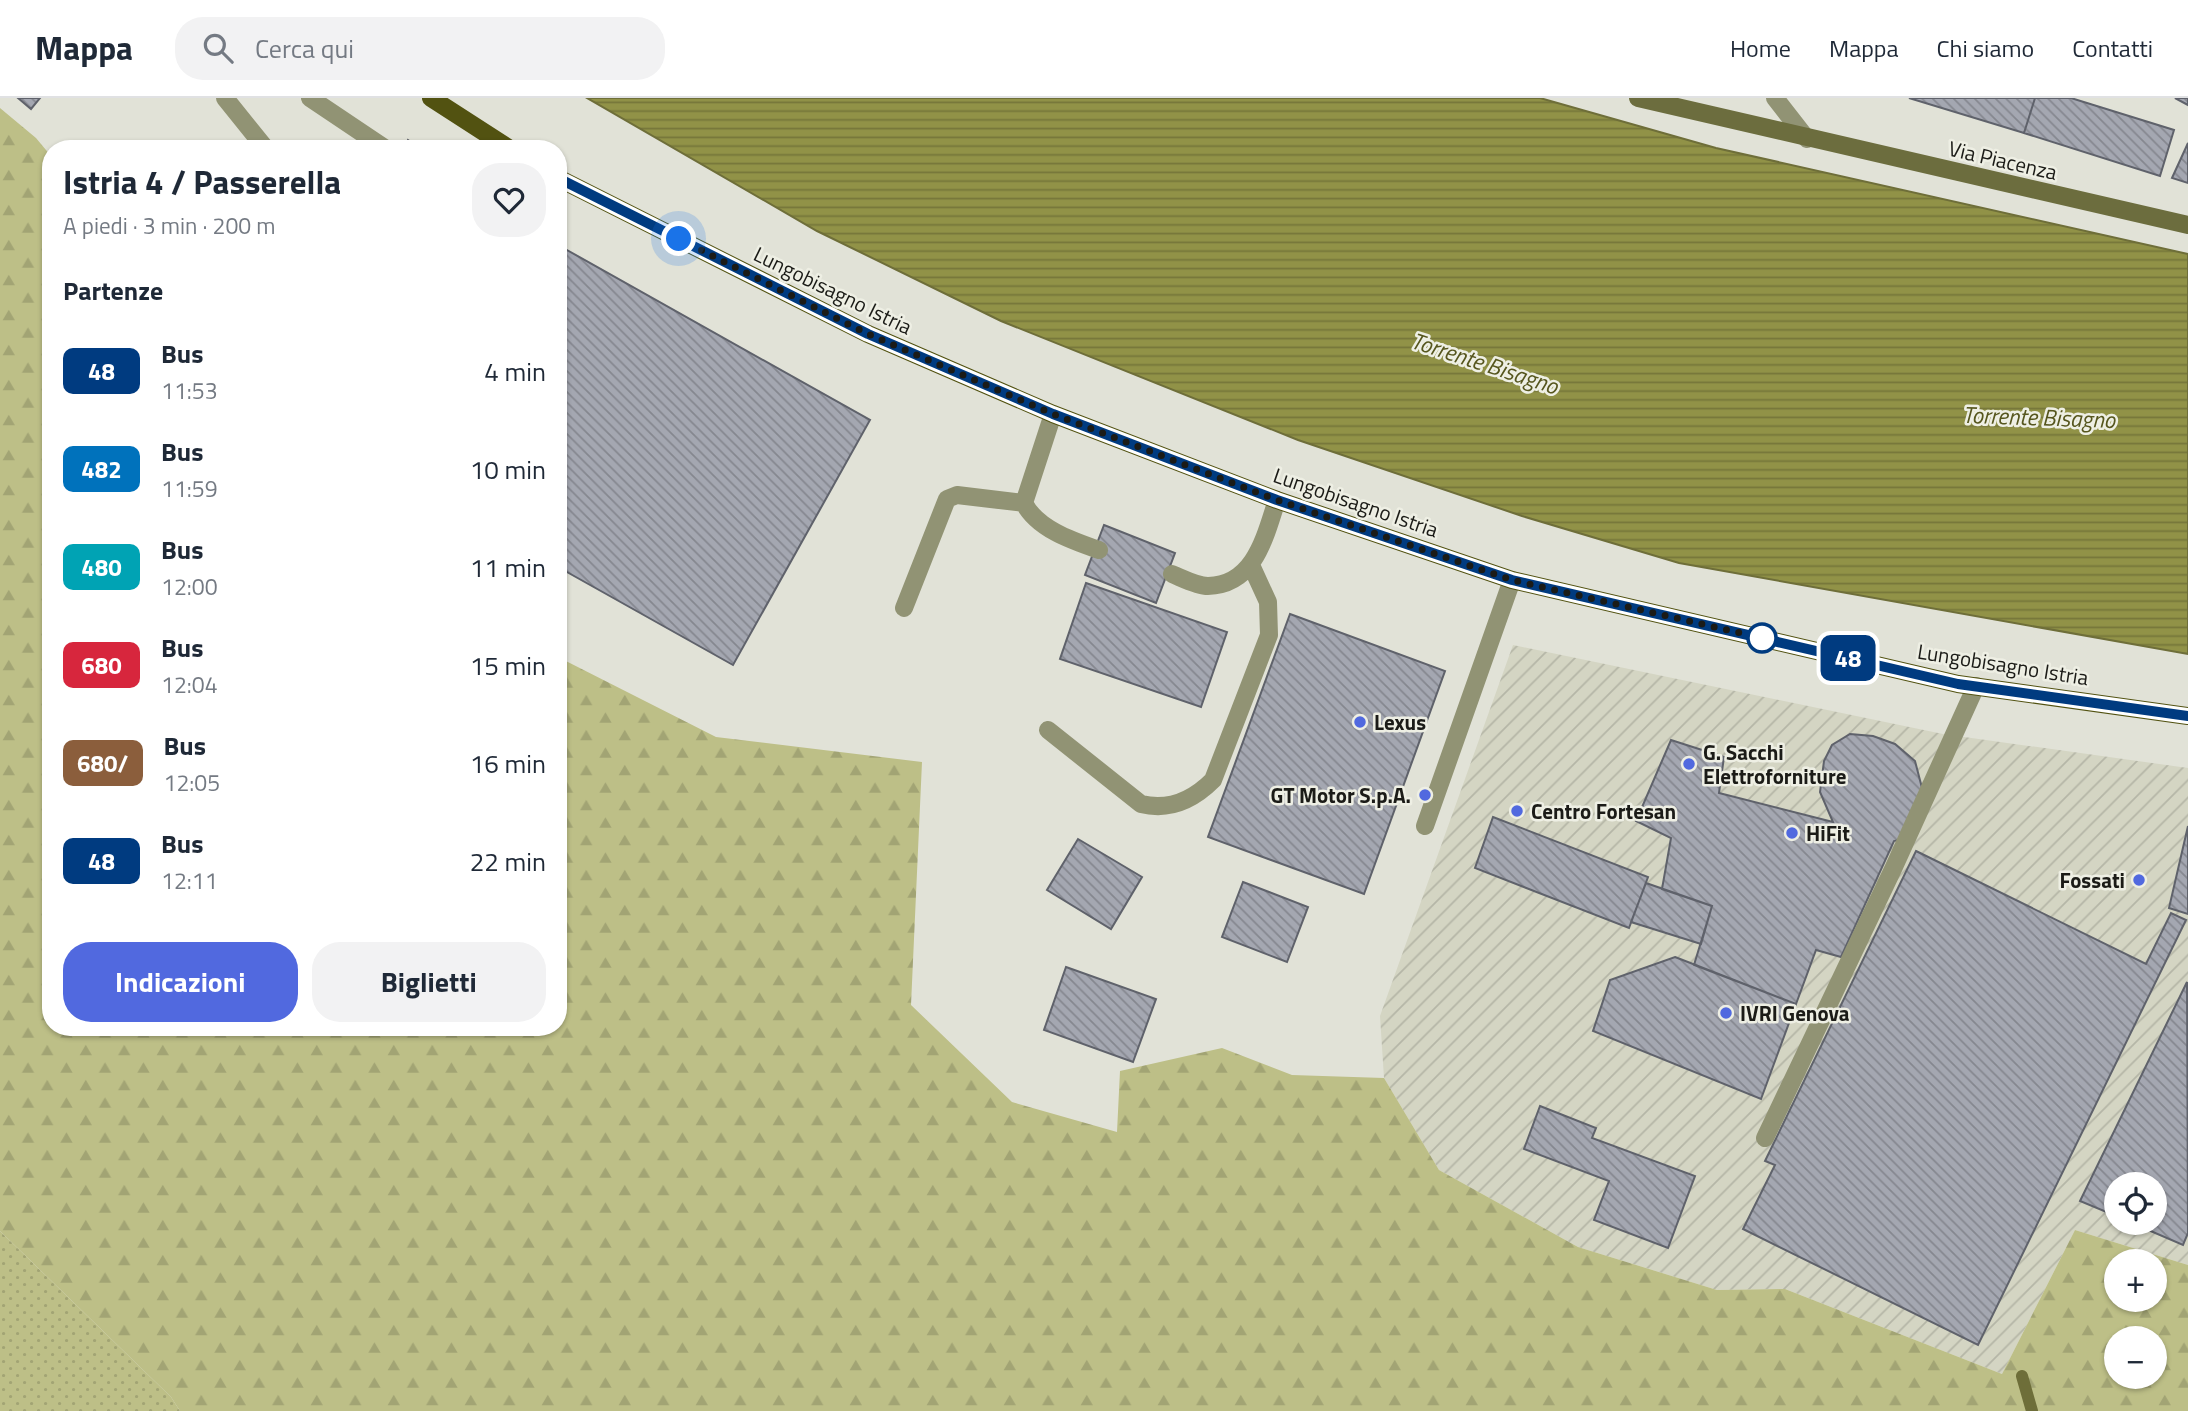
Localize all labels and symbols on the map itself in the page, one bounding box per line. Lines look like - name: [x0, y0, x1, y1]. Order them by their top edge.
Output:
- street label: Via Piacenza: [1946, 132, 2061, 188]
- your location: [661, 221, 696, 256]
- street label: Lungobisagno Istria: [748, 238, 918, 342]
- water label: Torrente Bisagno: [1407, 323, 1564, 403]
- water label: Torrente Bisagno: [1962, 397, 2116, 437]
- street label: Lungobisagno Istria: [1269, 459, 1443, 545]
- unlabelled marker: [1747, 623, 1777, 653]
- line badge: 48: [1816, 635, 1880, 681]
- street label: Lungobisagno Istria: [1915, 635, 2091, 693]
- place label: Lexus: [1374, 706, 1426, 738]
- marker: Lexus: [1352, 714, 1368, 730]
- place label: G. Sacchi Elettroforniture: [1703, 736, 1847, 792]
- marker: G. Sacchi Elettroforniture: [1681, 756, 1697, 772]
- place label: GT Motor S.p.A.: [1271, 779, 1411, 811]
- marker: GT Motor S.p.A.: [1417, 787, 1433, 803]
- place label: Centro Fortesan: [1531, 795, 1676, 827]
- marker: Centro Fortesan: [1509, 803, 1525, 819]
- place label: HiFit: [1806, 817, 1850, 849]
- marker: HiFit: [1784, 825, 1800, 841]
- place label: Fossati: [2059, 864, 2125, 896]
- marker: Fossati: [2131, 872, 2147, 888]
- place label: IVRI Genova: [1740, 997, 1850, 1029]
- marker: IVRI Genova: [1718, 1005, 1734, 1021]

